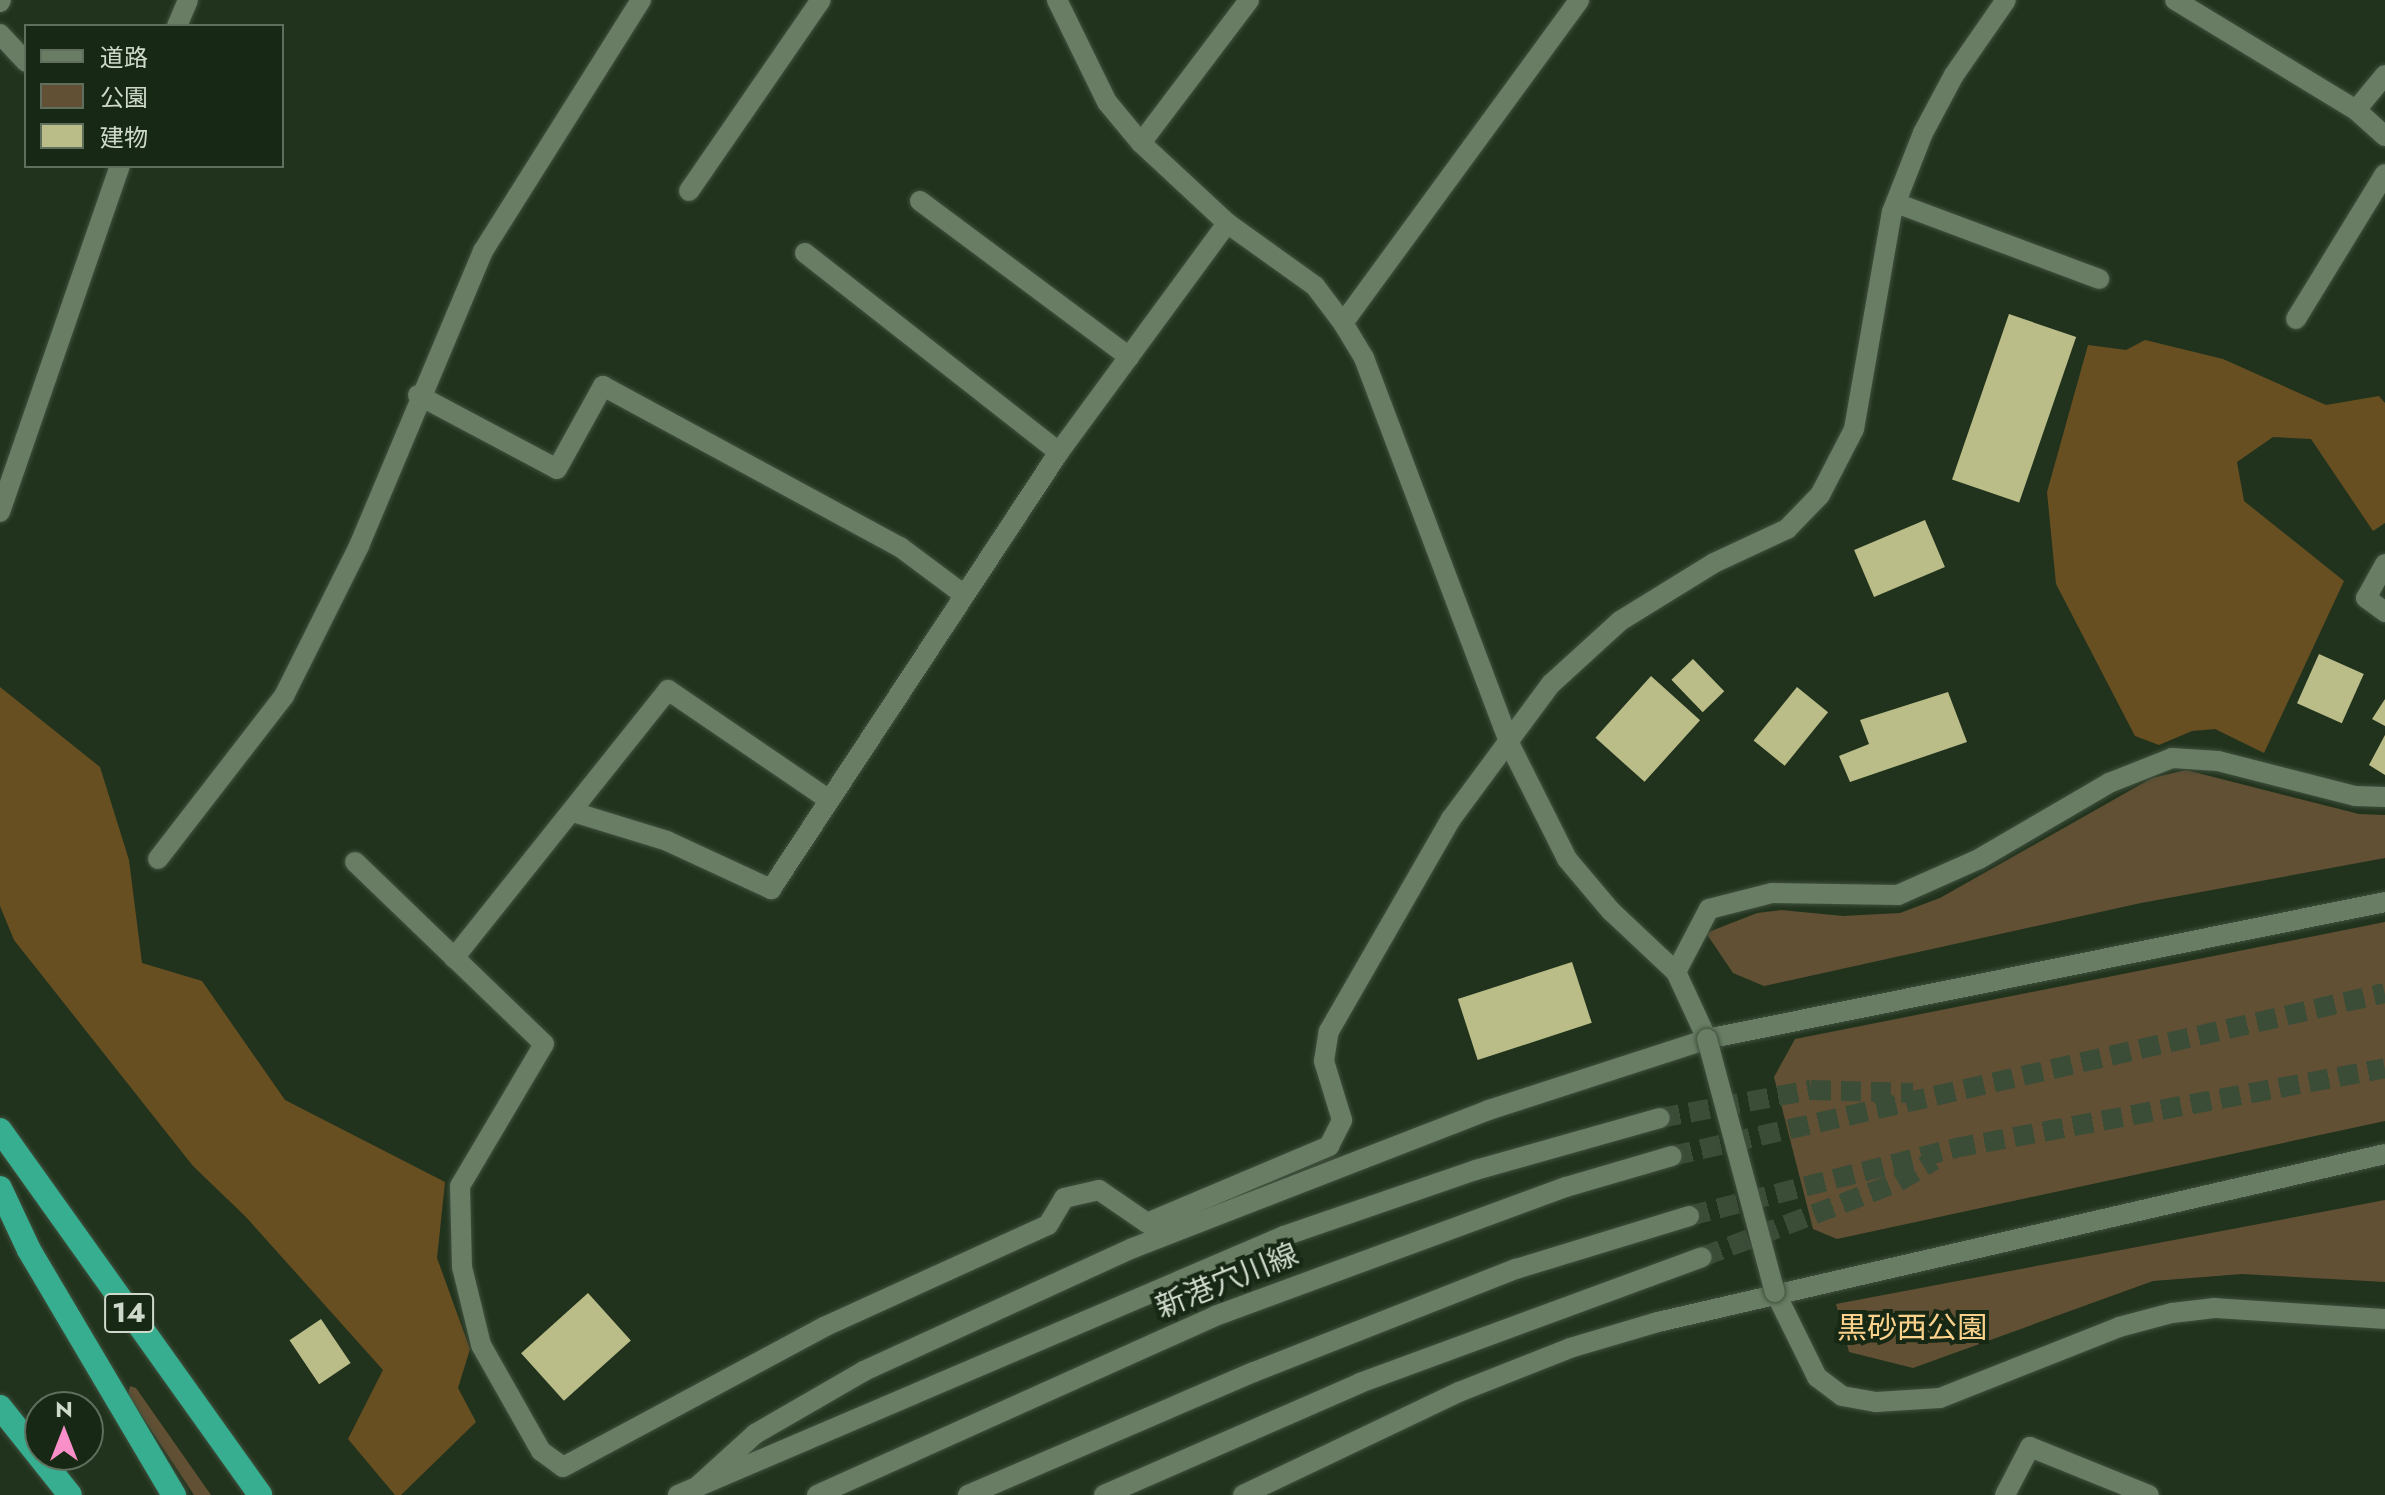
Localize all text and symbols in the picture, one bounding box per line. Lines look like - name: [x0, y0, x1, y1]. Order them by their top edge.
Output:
- legend: [24, 24, 284, 168]
- text: 道路: [100, 40, 148, 75]
- text: 公園: [100, 80, 148, 115]
- text: 建物: [100, 120, 148, 155]
- street label: 新港穴川線: [1151, 1236, 1303, 1326]
- road number: 14: [103, 1289, 155, 1337]
- park label: 黒砂西公園: [1837, 1310, 1987, 1346]
- north arrow: [24, 1391, 104, 1471]
- text: N: [55, 1393, 73, 1425]

